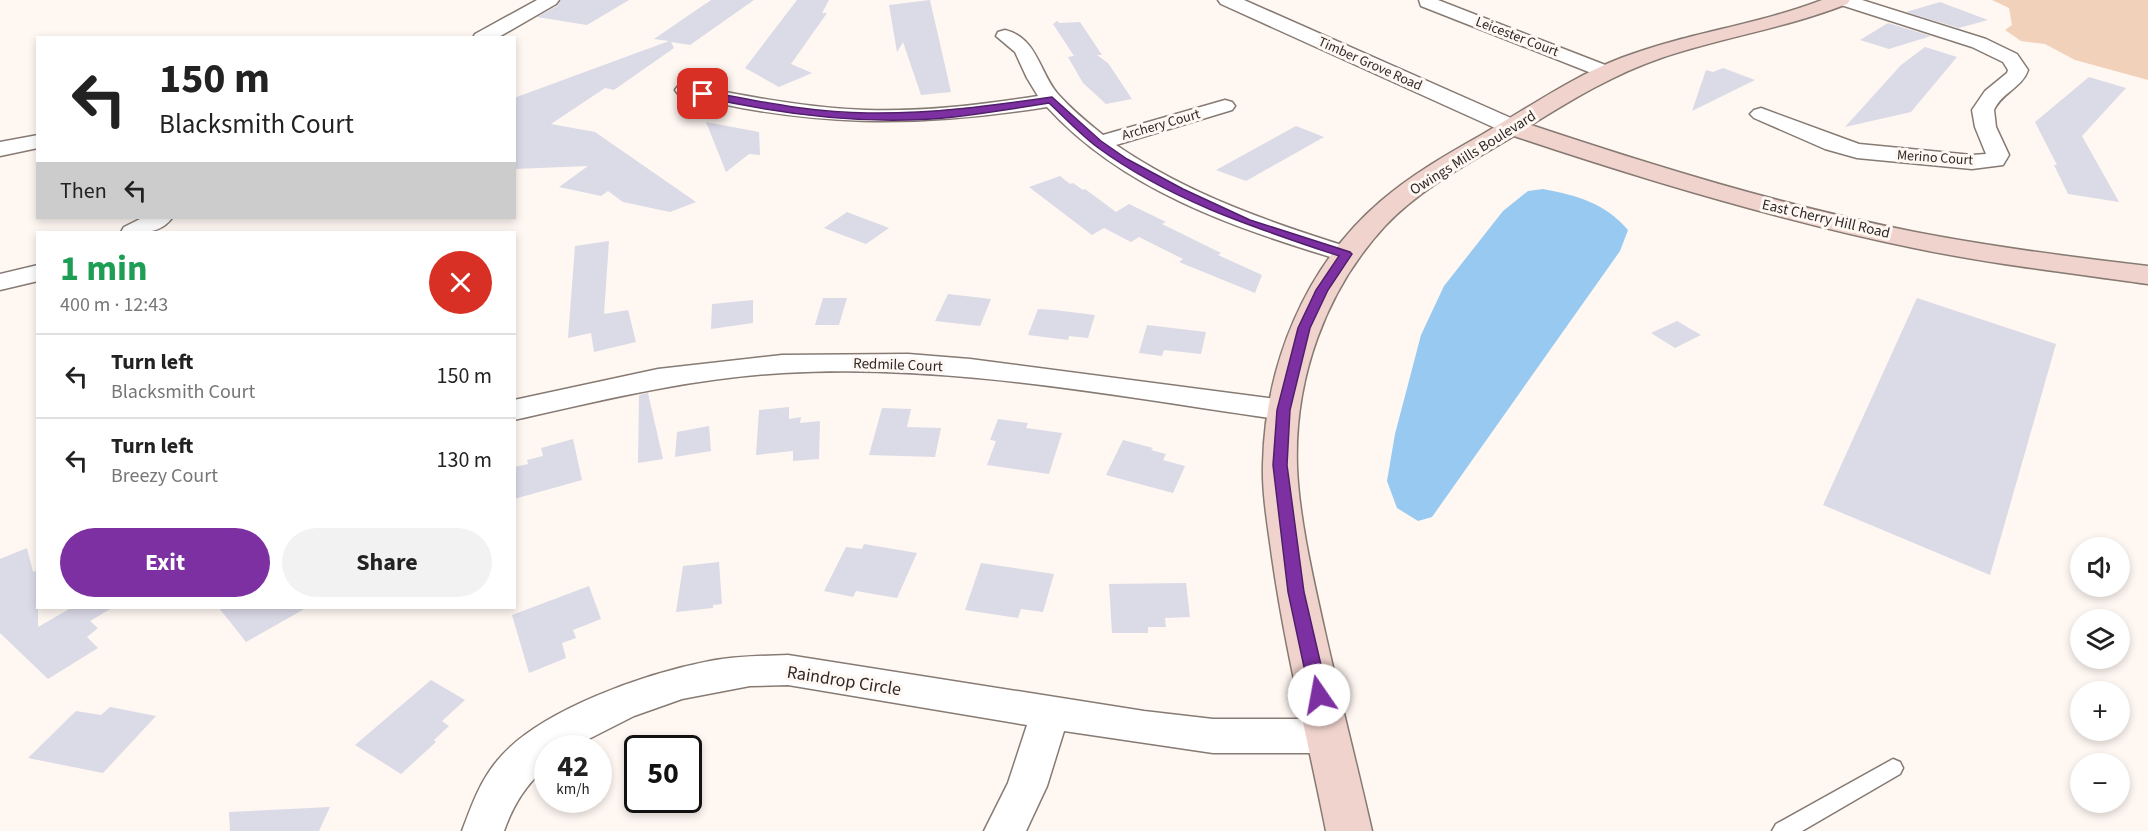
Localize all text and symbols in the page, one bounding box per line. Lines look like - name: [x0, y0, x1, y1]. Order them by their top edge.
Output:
- street label: Leicester Court: [1473, 12, 1562, 62]
- street label: Timber Grove Road: [1315, 32, 1425, 96]
- text: 150 m: [159, 49, 270, 109]
- icon: left: [60, 60, 138, 138]
- pin: [677, 68, 728, 119]
- icon: arrive: [686, 77, 719, 110]
- street label: Archery Court: [1120, 104, 1203, 146]
- text: Blacksmith Court: [159, 105, 354, 144]
- street label: Owings Mills Boulevard: [1406, 106, 1540, 200]
- street label: Merino Court: [1896, 145, 1974, 171]
- icon: left: [119, 174, 152, 207]
- text: Then: [60, 175, 107, 207]
- street label: East Cherry Hill Road: [1760, 194, 1892, 244]
- text: 1 min: [60, 243, 148, 294]
- button: close: [429, 251, 492, 314]
- text: 400 m · 12:43: [60, 291, 168, 319]
- text: Turn left: [111, 346, 193, 378]
- street label: Redmile Court: [853, 353, 943, 377]
- icon: left: [60, 360, 93, 393]
- text: 150 m: [437, 360, 492, 392]
- text: Blacksmith Court: [111, 378, 255, 406]
- text: Turn left: [111, 430, 193, 462]
- icon: left: [60, 444, 93, 477]
- text: 130 m: [437, 444, 492, 476]
- text: Breezy Court: [111, 462, 218, 490]
- button: Exit: [60, 528, 270, 597]
- button: Share: [282, 528, 492, 597]
- map controls: [2070, 537, 2130, 813]
- button: sound: [2070, 537, 2130, 597]
- button: layers: [2070, 609, 2130, 669]
- street label: Raindrop Circle: [785, 660, 903, 702]
- position arrow: [1287, 663, 1351, 727]
- button: +: [2070, 681, 2130, 741]
- speed limit sign: 50: [624, 735, 702, 813]
- text: 42: [557, 745, 589, 788]
- button: −: [2070, 753, 2130, 813]
- text: km/h: [556, 779, 590, 800]

